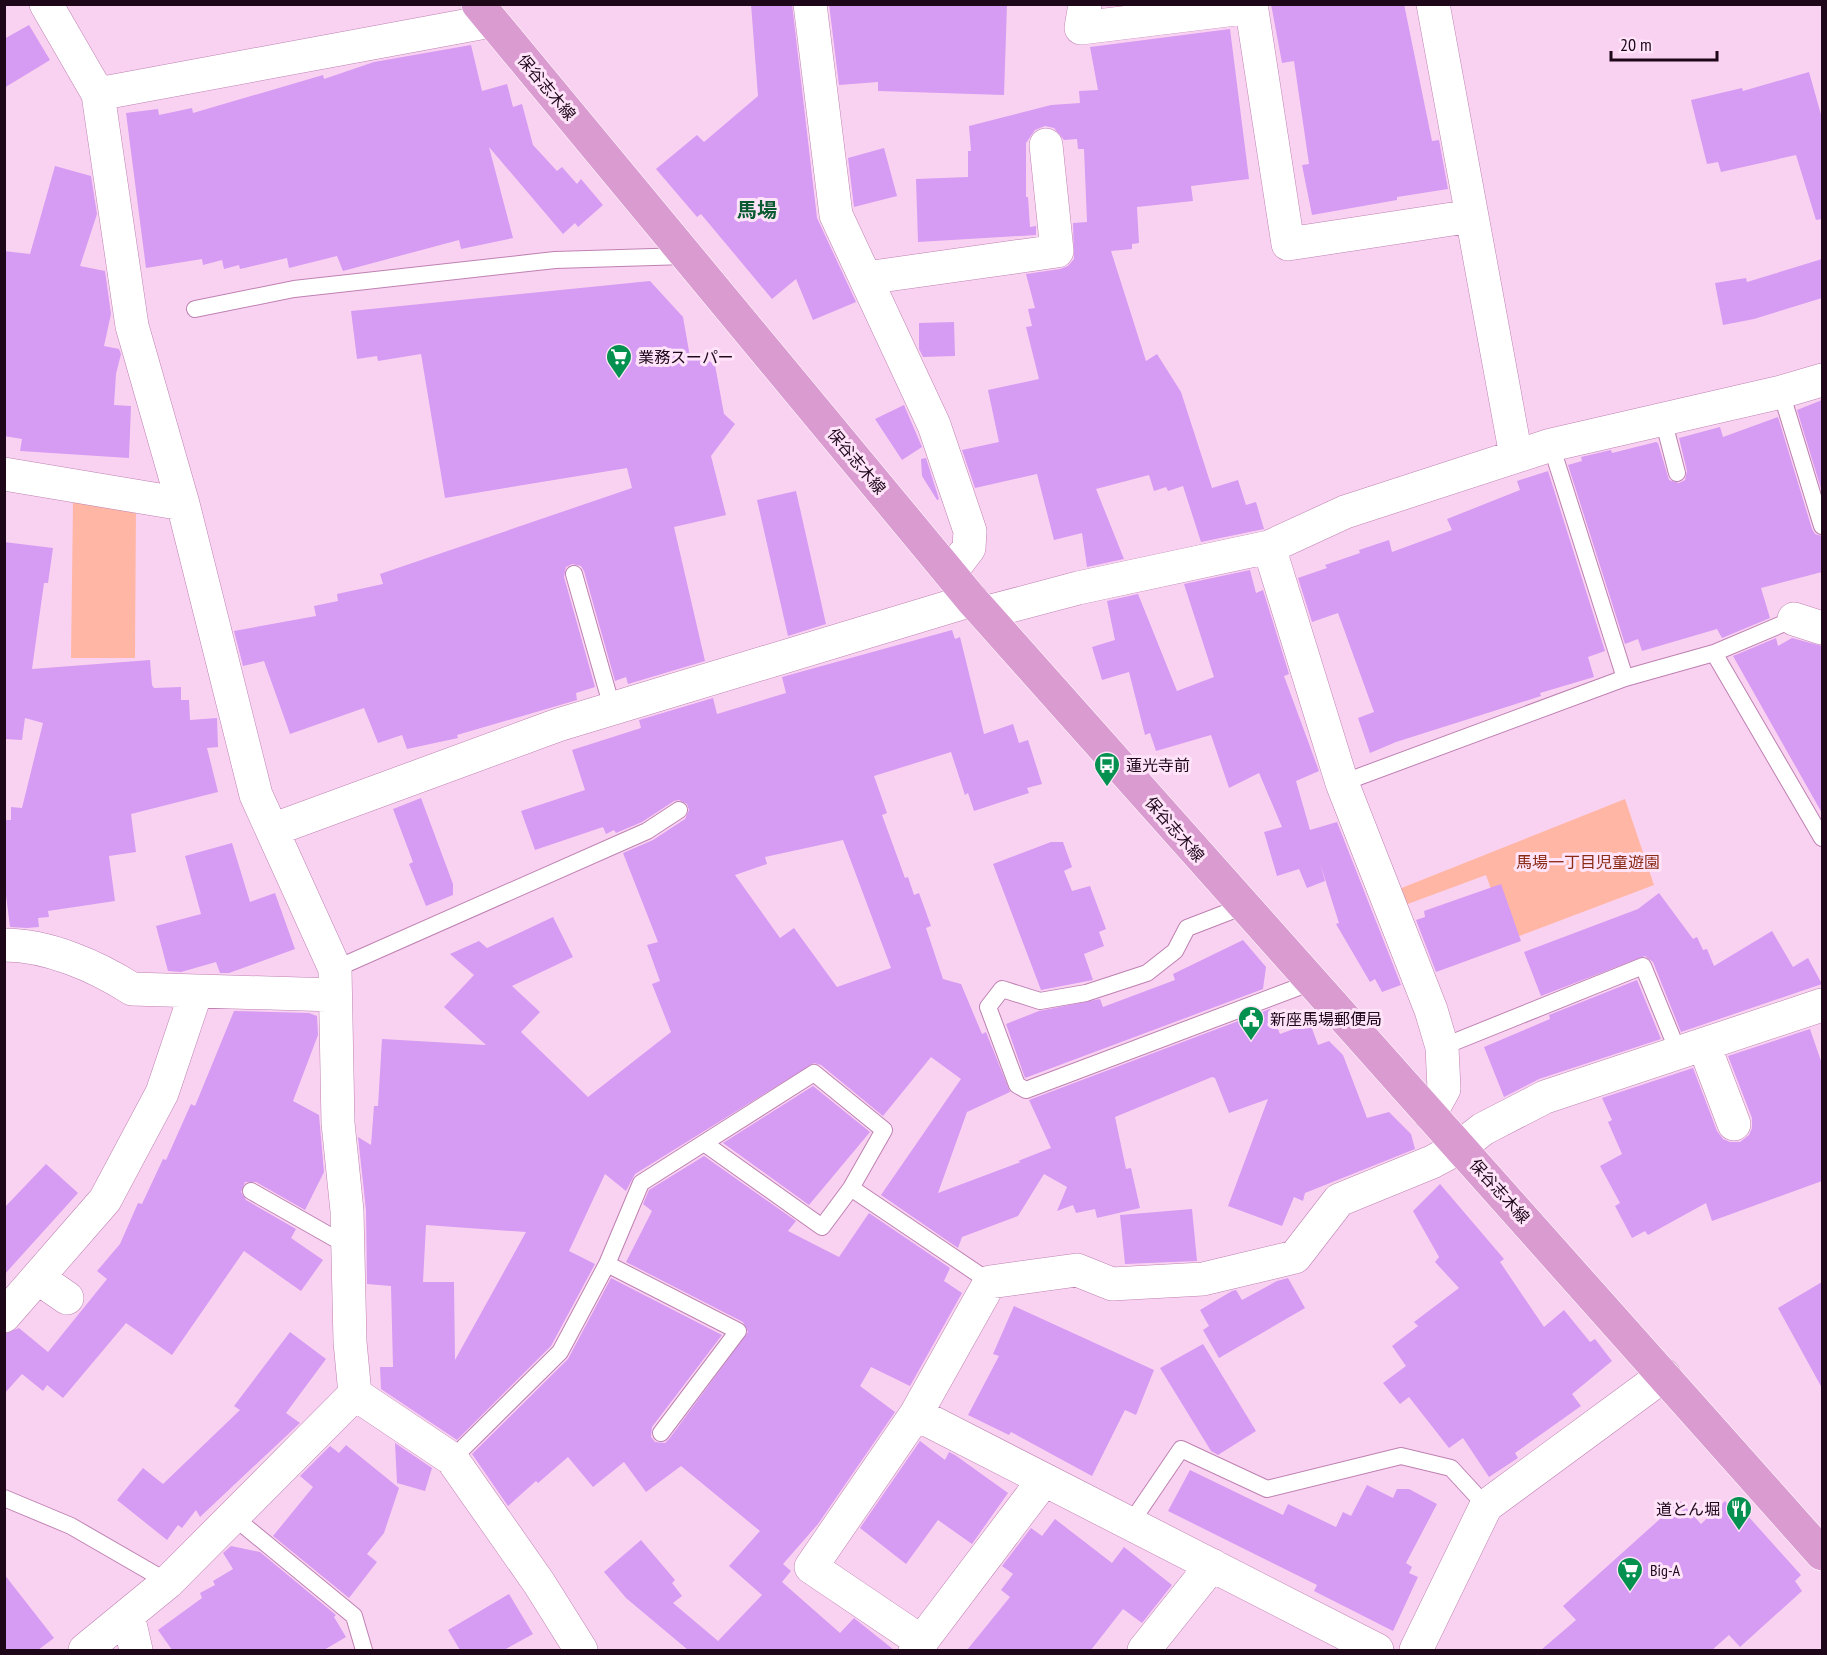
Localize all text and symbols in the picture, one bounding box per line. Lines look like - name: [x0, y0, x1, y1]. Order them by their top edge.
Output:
- scale bar: [1611, 24, 1718, 62]
- text: 20 m: [1620, 33, 1652, 56]
- street label: 保谷志木線: [514, 50, 580, 124]
- district label: 馬場: [737, 197, 777, 223]
- supermarket icon: 業務スーパー: [604, 342, 634, 380]
- place label: 業務スーパー: [638, 347, 734, 367]
- street label: 保谷志木線: [824, 424, 890, 498]
- bus stop icon: 蓮光寺前: [1092, 750, 1122, 788]
- place label: 蓮光寺前: [1126, 755, 1190, 775]
- street label: 保谷志木線: [1141, 792, 1209, 866]
- park label: 馬場一丁目児童遊園: [1516, 852, 1660, 872]
- public building icon: 新座馬場郵便局: [1236, 1004, 1266, 1042]
- place label: 新座馬場郵便局: [1270, 1009, 1382, 1029]
- street label: 保谷志木線: [1466, 1155, 1534, 1227]
- restaurant icon: 道とん堀: [1724, 1494, 1754, 1532]
- place label: 道とん堀: [1656, 1499, 1720, 1519]
- supermarket icon: Big-A: [1615, 1555, 1645, 1593]
- place label: Big-A: [1650, 1560, 1680, 1580]

